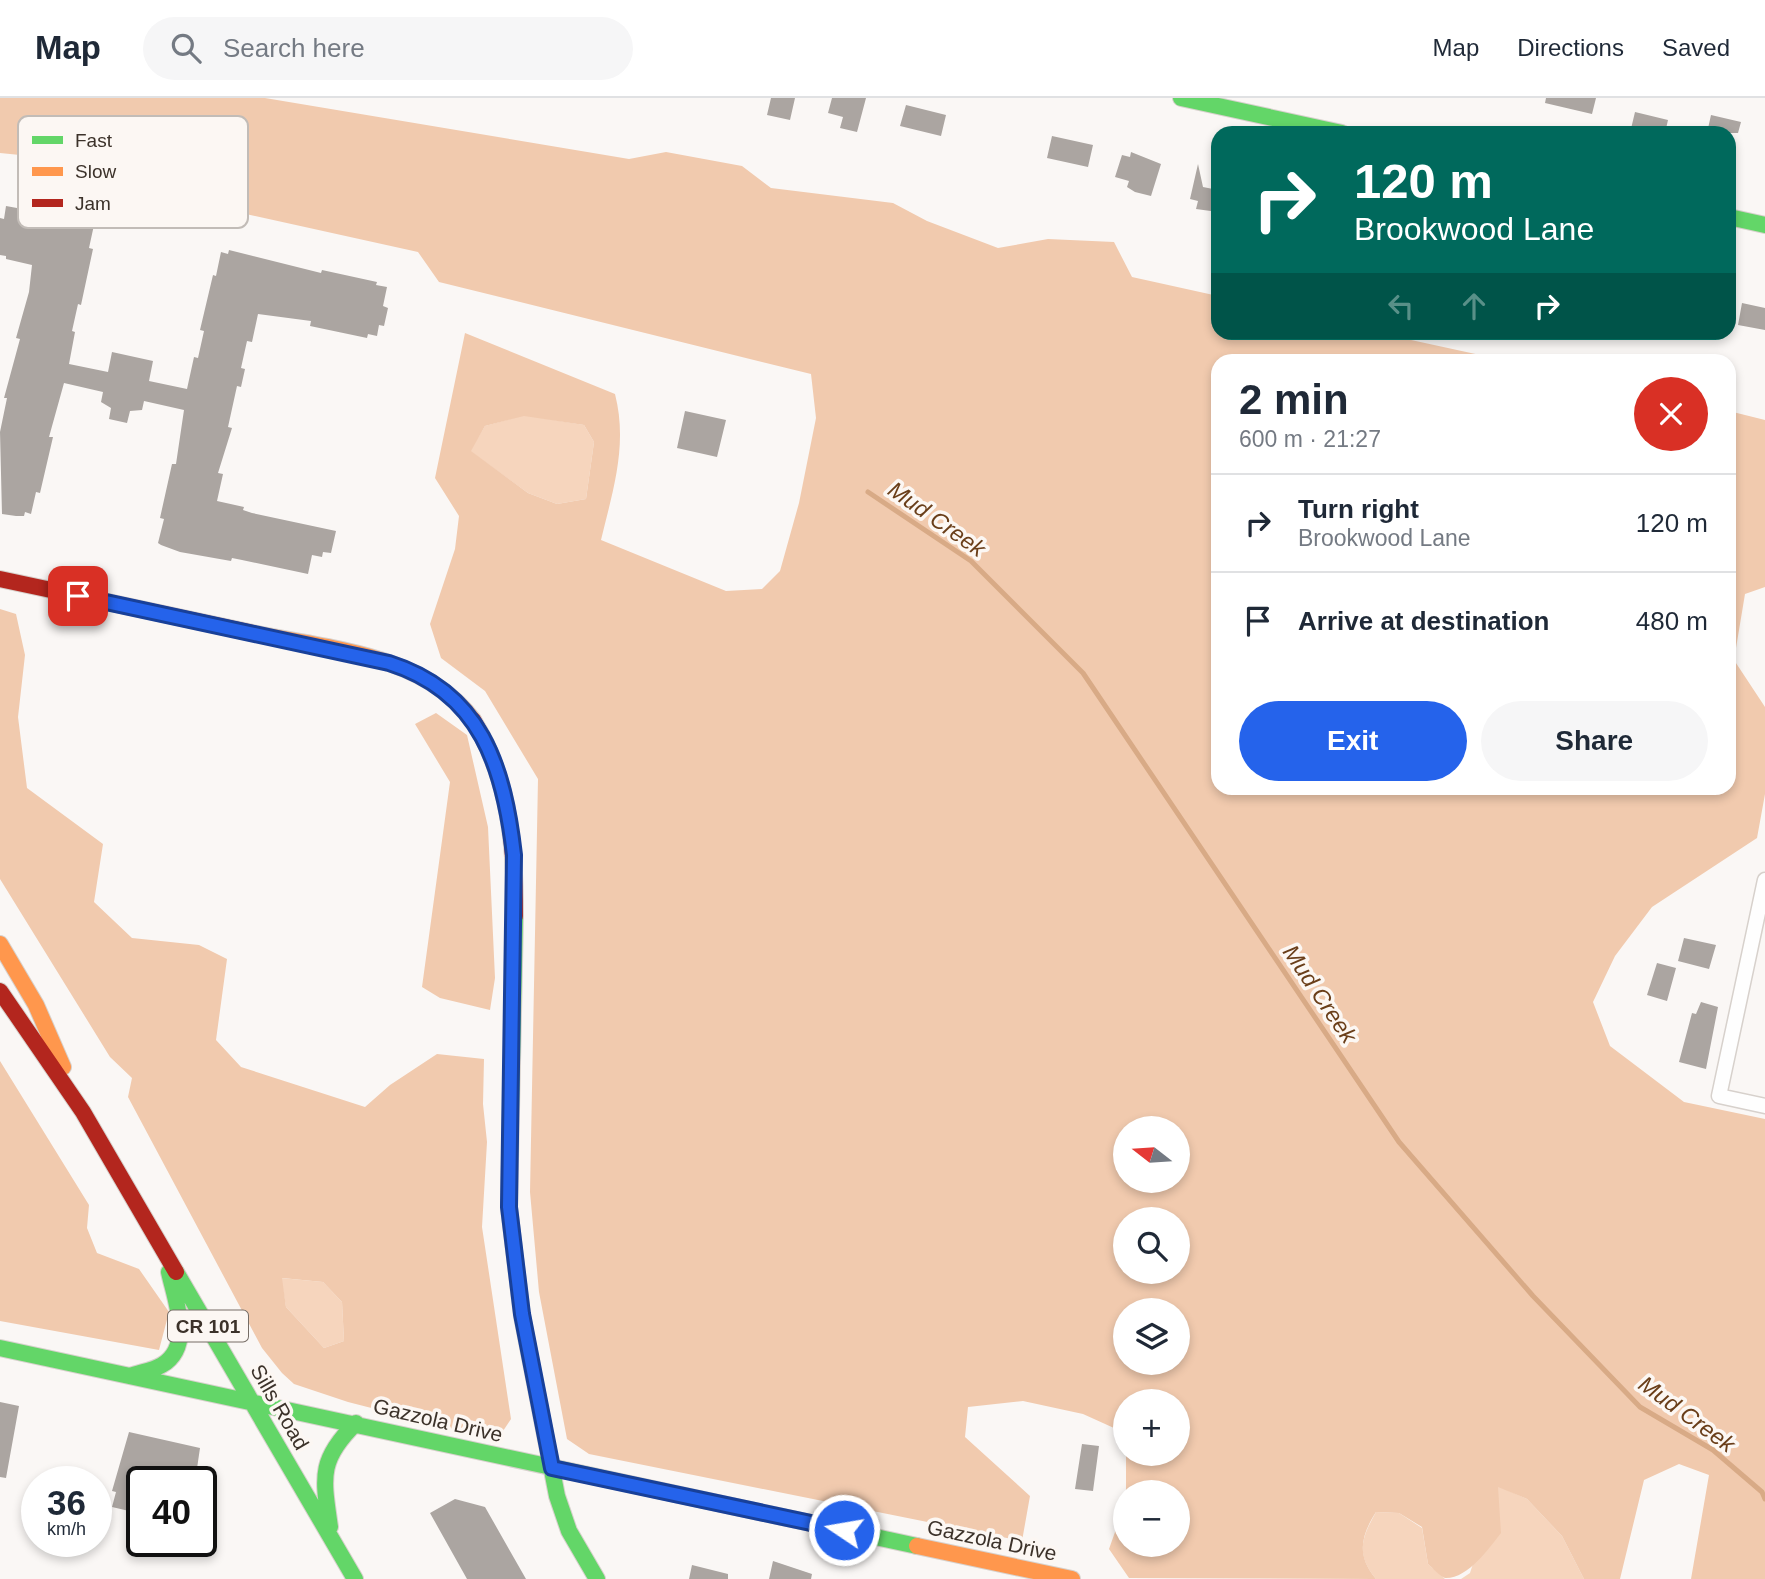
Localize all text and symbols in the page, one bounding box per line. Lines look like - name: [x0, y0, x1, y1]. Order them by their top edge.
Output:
- search box: [143, 17, 633, 80]
- text: Map: [35, 29, 101, 66]
- icon: search: [167, 29, 205, 67]
- text: Search here: [223, 33, 365, 63]
- text: Map: [1433, 34, 1479, 61]
- text: Directions: [1517, 34, 1624, 61]
- text: Saved: [1662, 34, 1730, 61]
- legend: [18, 116, 248, 228]
- text: Fast: [75, 130, 113, 151]
- icon: right: [1239, 154, 1330, 245]
- text: 120 m: [1354, 154, 1493, 208]
- text: Slow: [75, 161, 116, 182]
- text: Jam: [75, 193, 111, 214]
- text: Brookwood Lane: [1354, 211, 1594, 247]
- icon: left: [1382, 287, 1420, 325]
- icon: ahead: [1455, 287, 1493, 325]
- icon: right: [1528, 287, 1566, 325]
- text: 2 min: [1239, 376, 1349, 423]
- button: close: [1634, 377, 1708, 451]
- text: 600 m · 21:27: [1239, 426, 1381, 452]
- water label: Mud Creek: [883, 476, 992, 563]
- text: Turn right: [1298, 494, 1419, 524]
- icon: right: [1239, 504, 1277, 542]
- text: 120 m: [1636, 508, 1708, 538]
- text: Brookwood Lane: [1298, 525, 1471, 551]
- pin: [48, 566, 108, 626]
- icon: arrive: [59, 577, 97, 615]
- icon: arrive: [1239, 602, 1277, 640]
- text: Arrive at destination: [1298, 606, 1549, 636]
- text: 480 m: [1636, 606, 1708, 636]
- button: Exit: [1239, 701, 1467, 781]
- button: Share: [1481, 701, 1708, 781]
- water label: Mud Creek: [1278, 940, 1363, 1049]
- north arrow: [1113, 1116, 1190, 1194]
- map controls: [1113, 1116, 1190, 1557]
- button: search: [1113, 1207, 1190, 1284]
- button: layers: [1113, 1298, 1190, 1375]
- road number: CR 101: [168, 1310, 248, 1342]
- street label: Sills Road: [246, 1360, 314, 1454]
- water label: Mud Creek: [1634, 1370, 1741, 1458]
- button: +: [1113, 1389, 1190, 1466]
- street label: Gazzola Drive: [371, 1394, 505, 1446]
- speed limit sign: 40: [126, 1466, 217, 1557]
- button: −: [1113, 1480, 1190, 1557]
- text: 36: [47, 1483, 86, 1522]
- position arrow: [807, 1493, 881, 1567]
- street label: Gazzola Drive: [925, 1515, 1059, 1565]
- text: km/h: [47, 1519, 86, 1539]

